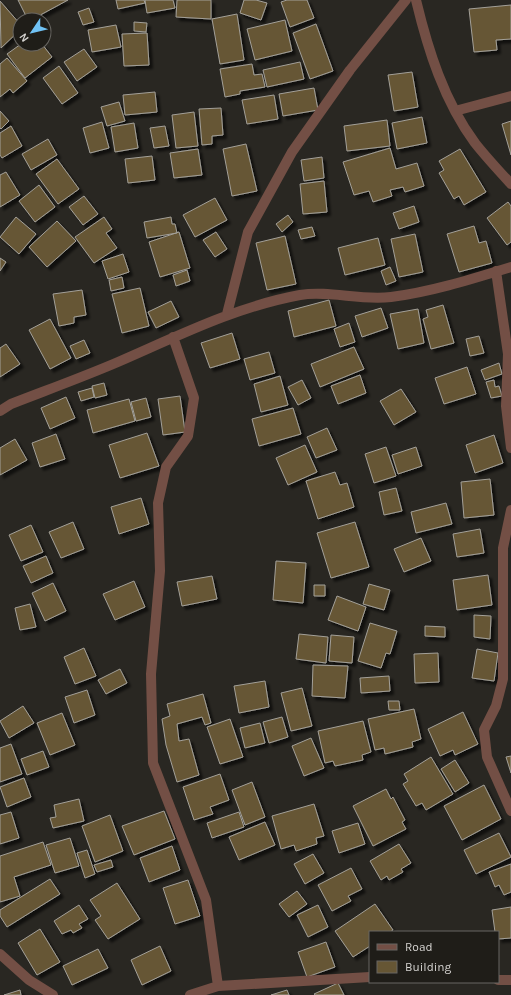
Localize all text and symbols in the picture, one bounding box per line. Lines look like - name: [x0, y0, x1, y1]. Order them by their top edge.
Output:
- north arrow: [12, 12, 52, 52]
- text: N: [17, 30, 32, 44]
- legend: [369, 931, 499, 983]
- text: Road: [405, 940, 433, 954]
- text: Building: [405, 960, 452, 974]

